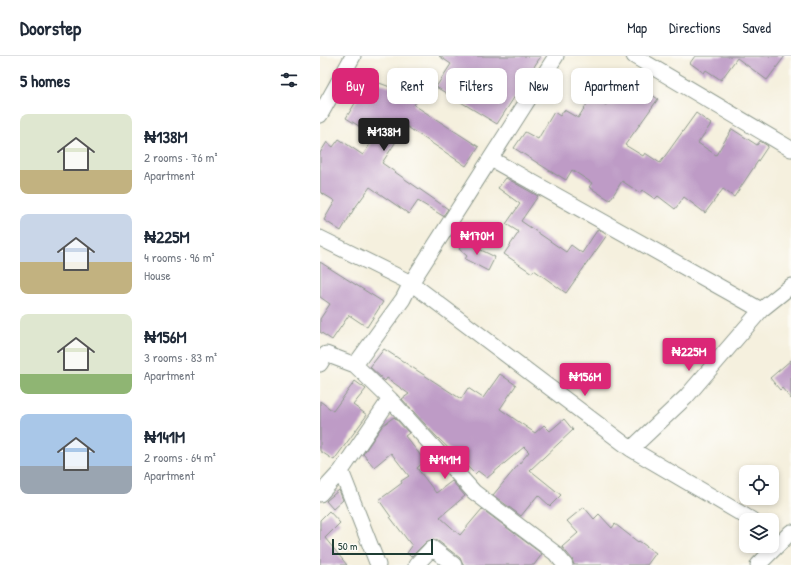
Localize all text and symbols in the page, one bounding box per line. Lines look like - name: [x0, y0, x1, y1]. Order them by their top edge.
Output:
- text: Doorstep: [20, 15, 81, 41]
- text: Map: [627, 18, 647, 37]
- text: Directions: [669, 18, 720, 37]
- text: Saved: [742, 18, 771, 37]
- chip: Buy: [332, 68, 379, 104]
- chip: Rent: [387, 68, 438, 104]
- chip: Filters: [446, 68, 507, 104]
- chip: New: [515, 68, 563, 104]
- chip: Apartment: [571, 68, 653, 104]
- text: 5 homes: [20, 69, 70, 92]
- icon: filters: [278, 69, 300, 91]
- pin: ₦138M: [356, 118, 412, 152]
- text: ₦138M: [367, 122, 401, 140]
- text: ₦138M: [144, 125, 188, 148]
- icon: home: [52, 130, 100, 178]
- text: 2 rooms · 76 m²: [144, 148, 217, 166]
- text: Apartment: [144, 166, 195, 184]
- pin: ₦170M: [449, 222, 505, 256]
- text: ₦225M: [144, 225, 190, 248]
- text: ₦170M: [460, 226, 494, 244]
- icon: home: [52, 230, 100, 278]
- text: 4 rooms · 96 m²: [144, 248, 215, 266]
- text: House: [144, 266, 171, 284]
- text: ₦156M: [144, 325, 187, 348]
- icon: home: [52, 330, 100, 378]
- pin: ₦225M: [661, 338, 717, 372]
- text: ₦225M: [672, 342, 706, 360]
- text: 3 rooms · 83 m²: [144, 348, 217, 366]
- pin: ₦156M: [557, 363, 613, 397]
- text: Apartment: [144, 366, 195, 384]
- text: ₦156M: [569, 367, 601, 385]
- text: ₦141M: [144, 425, 185, 448]
- icon: home: [52, 430, 100, 478]
- pin: ₦141M: [417, 446, 473, 480]
- text: 2 rooms · 64 m²: [144, 448, 216, 466]
- text: ₦141M: [429, 450, 461, 468]
- map controls: [739, 465, 779, 553]
- button: locate: [739, 465, 779, 505]
- text: Apartment: [144, 466, 195, 484]
- button: layers: [739, 513, 779, 553]
- scale bar: [332, 537, 433, 556]
- text: 50 m: [338, 539, 358, 553]

